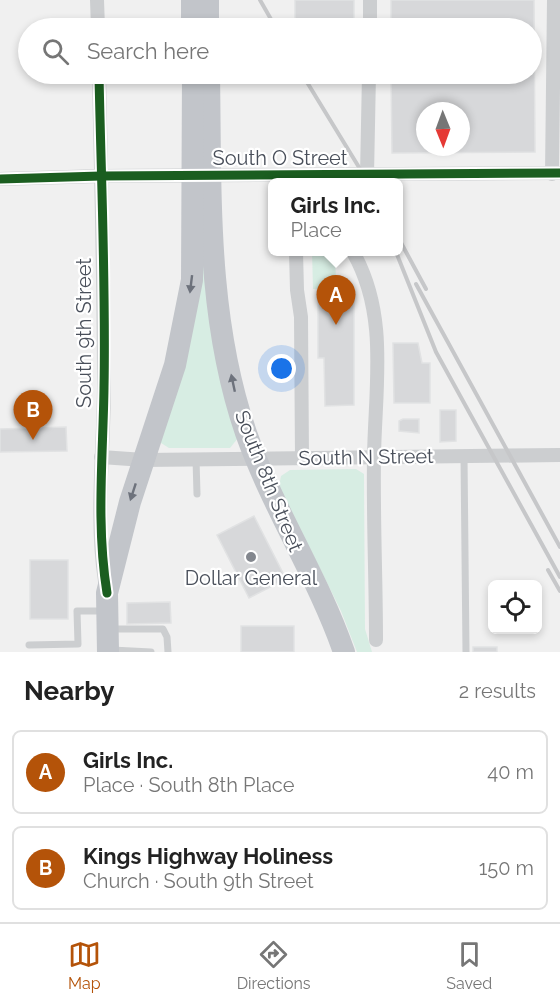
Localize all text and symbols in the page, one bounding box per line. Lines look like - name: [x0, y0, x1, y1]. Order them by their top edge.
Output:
- search box: [18, 18, 542, 84]
- icon: search: [39, 35, 72, 68]
- text: Search here: [87, 38, 209, 64]
- north arrow: [416, 102, 470, 156]
- street label: South O Street: [213, 146, 348, 170]
- popup: [268, 178, 403, 256]
- text: Girls Inc.: [290, 192, 381, 218]
- text: Place: [290, 218, 342, 242]
- street label: South 9th Street: [72, 258, 96, 408]
- one-way arrow: [186, 275, 196, 294]
- pin: A: [316, 276, 356, 325]
- your location: [267, 354, 296, 383]
- one-way arrow: [228, 373, 237, 392]
- pin: B: [14, 390, 52, 440]
- street label: South 8th Street: [230, 407, 308, 555]
- street label: South N Street: [298, 444, 434, 470]
- one-way arrow: [128, 483, 137, 501]
- marker: Dollar General: [244, 550, 258, 564]
- place label: Dollar General: [185, 566, 318, 590]
- map controls: [488, 580, 542, 634]
- button: locate: [488, 580, 542, 634]
- text: Nearby: [24, 676, 114, 706]
- text: 2 results: [459, 679, 536, 703]
- text: Girls Inc.: [83, 747, 173, 773]
- text: A: [39, 760, 52, 784]
- text: 40 m: [487, 760, 534, 784]
- text: Place · South 8th Place: [83, 773, 294, 797]
- text: Kings Highway Holiness: [83, 843, 333, 869]
- text: B: [39, 856, 52, 880]
- text: 150 m: [479, 856, 534, 880]
- text: Church · South 9th Street: [83, 869, 314, 893]
- tab: Map: [68, 938, 101, 993]
- tab: Directions: [237, 938, 311, 993]
- tab: Saved: [446, 938, 492, 993]

